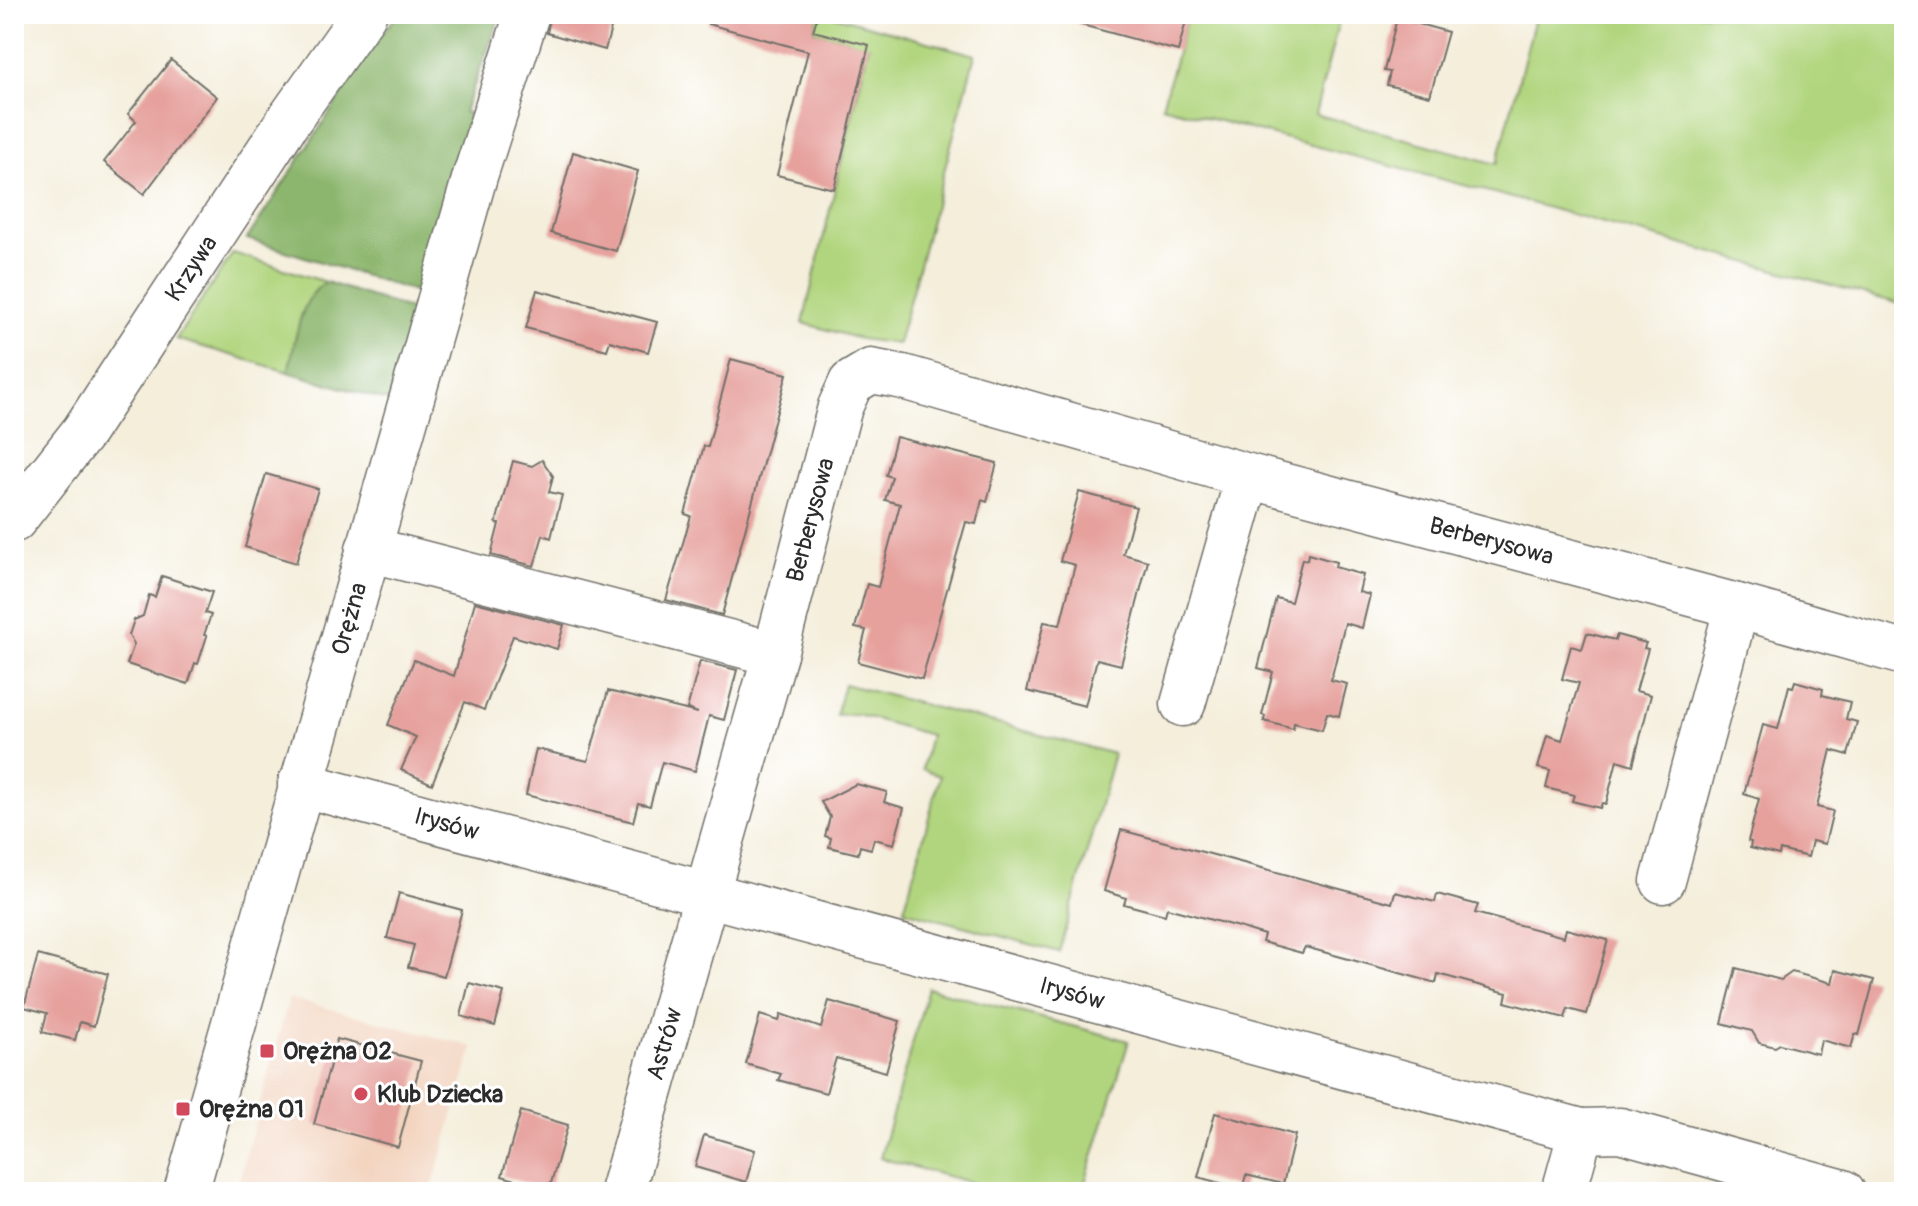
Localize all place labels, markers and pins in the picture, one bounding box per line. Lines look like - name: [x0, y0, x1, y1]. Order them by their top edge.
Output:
- place label: Orężna 02: [283, 1037, 392, 1066]
- marker: Orężna 02: [258, 1042, 276, 1060]
- place label: Klub Dziecka: [377, 1080, 503, 1109]
- marker: Klub Dziecka: [352, 1085, 370, 1103]
- place label: Orężna 01: [199, 1095, 304, 1124]
- marker: Orężna 01: [174, 1100, 192, 1118]

